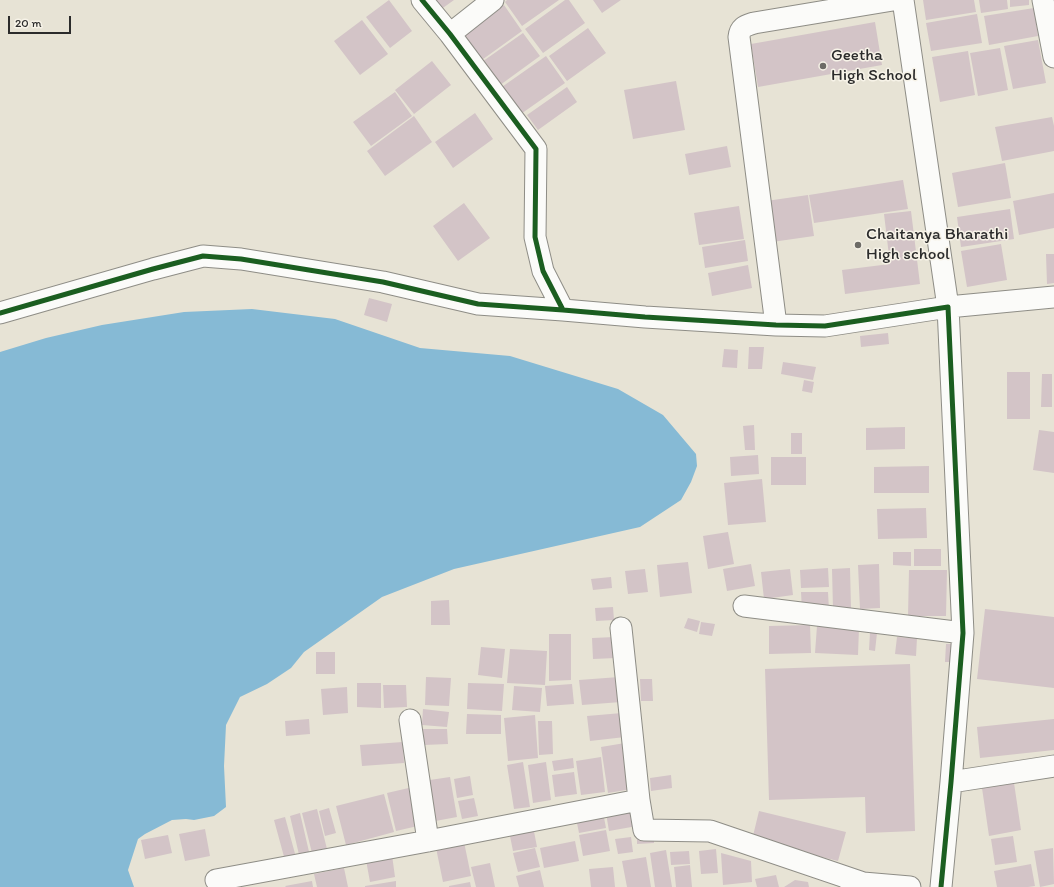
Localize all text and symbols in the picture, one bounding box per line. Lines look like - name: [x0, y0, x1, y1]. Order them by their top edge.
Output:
- scale bar: [10, 8, 73, 34]
- text: 20 m: [15, 16, 42, 30]
- place label: Geetha High School: [831, 46, 917, 86]
- marker: Geetha High School: [818, 61, 828, 71]
- place label: Chaitanya Bharathi High school: [866, 225, 1008, 265]
- marker: Chaitanya Bharathi High school: [853, 240, 863, 250]

